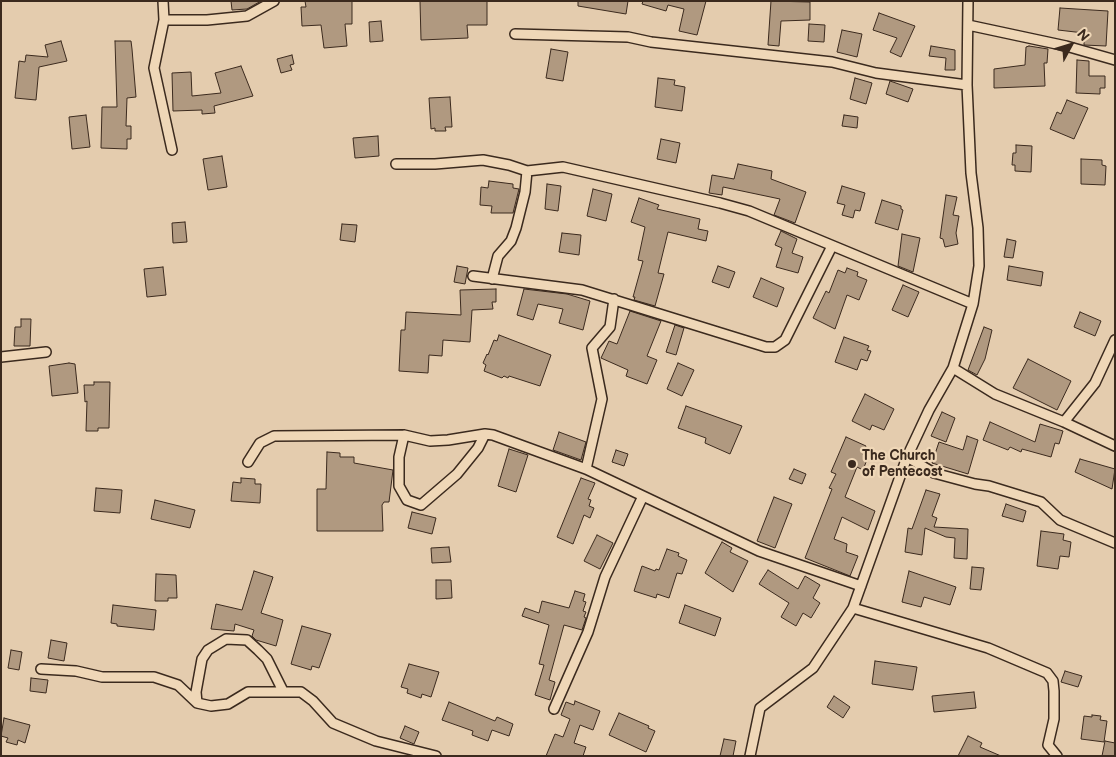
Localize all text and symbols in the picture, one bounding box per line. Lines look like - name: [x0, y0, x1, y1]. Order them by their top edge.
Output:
- north arrow: [1046, 20, 1096, 70]
- text: N: [1073, 26, 1093, 45]
- place label: The Church of Pentecost: [862, 448, 943, 481]
- marker: The Church of Pentecost: [846, 458, 858, 470]

